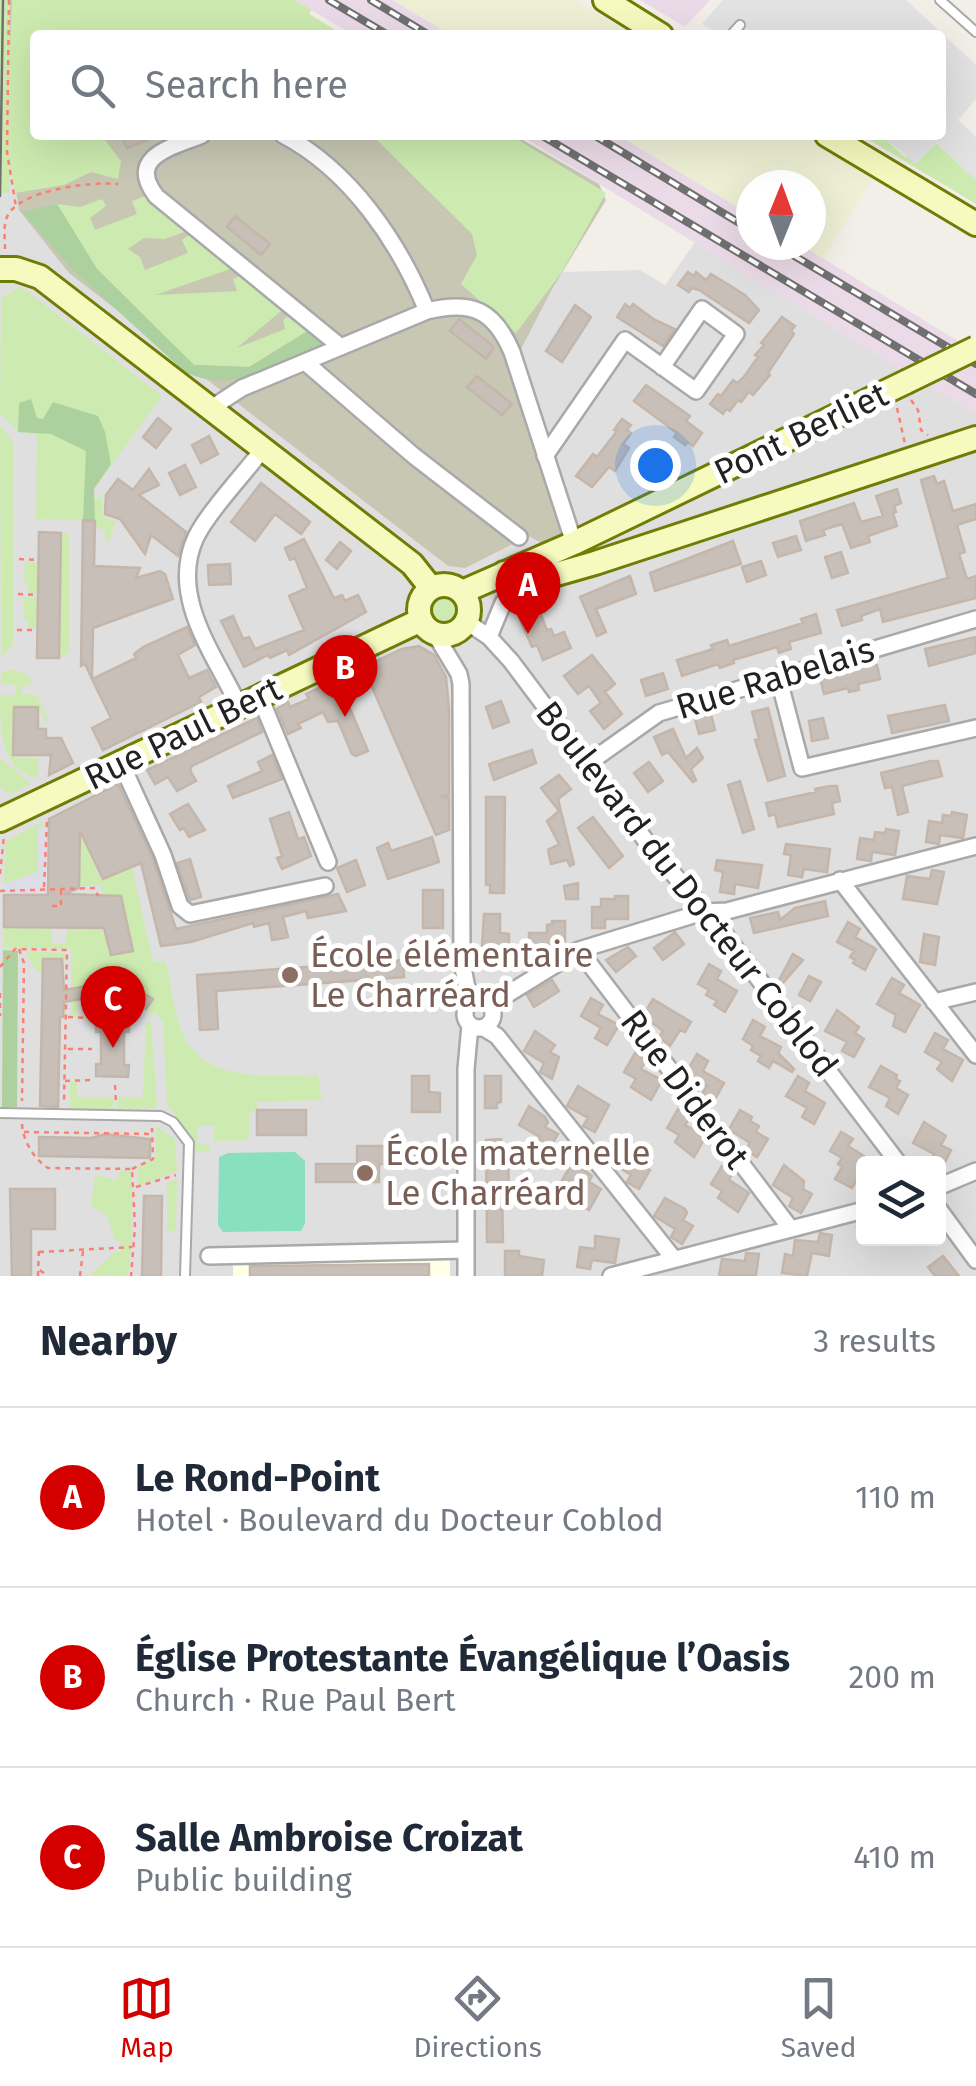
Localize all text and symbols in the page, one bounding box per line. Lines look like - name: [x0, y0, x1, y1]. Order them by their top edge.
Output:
- search box: [30, 30, 946, 140]
- icon: search: [65, 58, 120, 113]
- text: Search here: [145, 62, 348, 108]
- north arrow: [736, 170, 826, 260]
- street label: Pont Berliet: [707, 373, 895, 493]
- your location: [630, 440, 681, 491]
- pin: A: [496, 552, 560, 634]
- street label: Rue Rabelais: [671, 628, 879, 728]
- pin: B: [312, 634, 378, 717]
- street label: Rue Paul Bert: [78, 667, 289, 799]
- street label: Boulevard du Docteur Coblod: [527, 693, 847, 1085]
- place label: École élémentaire Le Charréard: [310, 934, 594, 1016]
- marker: École élémentaire Le Charréard: [279, 964, 301, 986]
- pin: C: [80, 966, 146, 1048]
- street label: Rue Diderot: [612, 1001, 759, 1177]
- place label: École maternelle Le Charréard: [385, 1132, 651, 1214]
- map controls: [856, 1156, 946, 1246]
- button: layers: [856, 1156, 946, 1246]
- marker: École maternelle Le Charréard: [354, 1162, 376, 1184]
- text: Nearby: [40, 1316, 177, 1366]
- text: 3 results: [813, 1322, 936, 1360]
- text: Le Rond-Point: [135, 1455, 380, 1501]
- text: A: [63, 1478, 82, 1516]
- text: 110 m: [855, 1478, 936, 1516]
- text: Hotel · Boulevard du Docteur Coblod: [135, 1501, 664, 1539]
- text: Église Protestante Évangélique l’Oasis: [135, 1635, 790, 1681]
- text: B: [63, 1658, 82, 1696]
- text: 200 m: [849, 1658, 936, 1696]
- text: Church · Rue Paul Bert: [135, 1681, 455, 1719]
- text: Salle Ambroise Croizat: [135, 1815, 523, 1861]
- text: C: [63, 1838, 82, 1876]
- text: 410 m: [853, 1838, 936, 1876]
- text: Public building: [135, 1861, 352, 1899]
- tab: Map: [119, 1971, 174, 2064]
- tab: Directions: [413, 1971, 542, 2064]
- tab: Saved: [781, 1971, 857, 2064]

